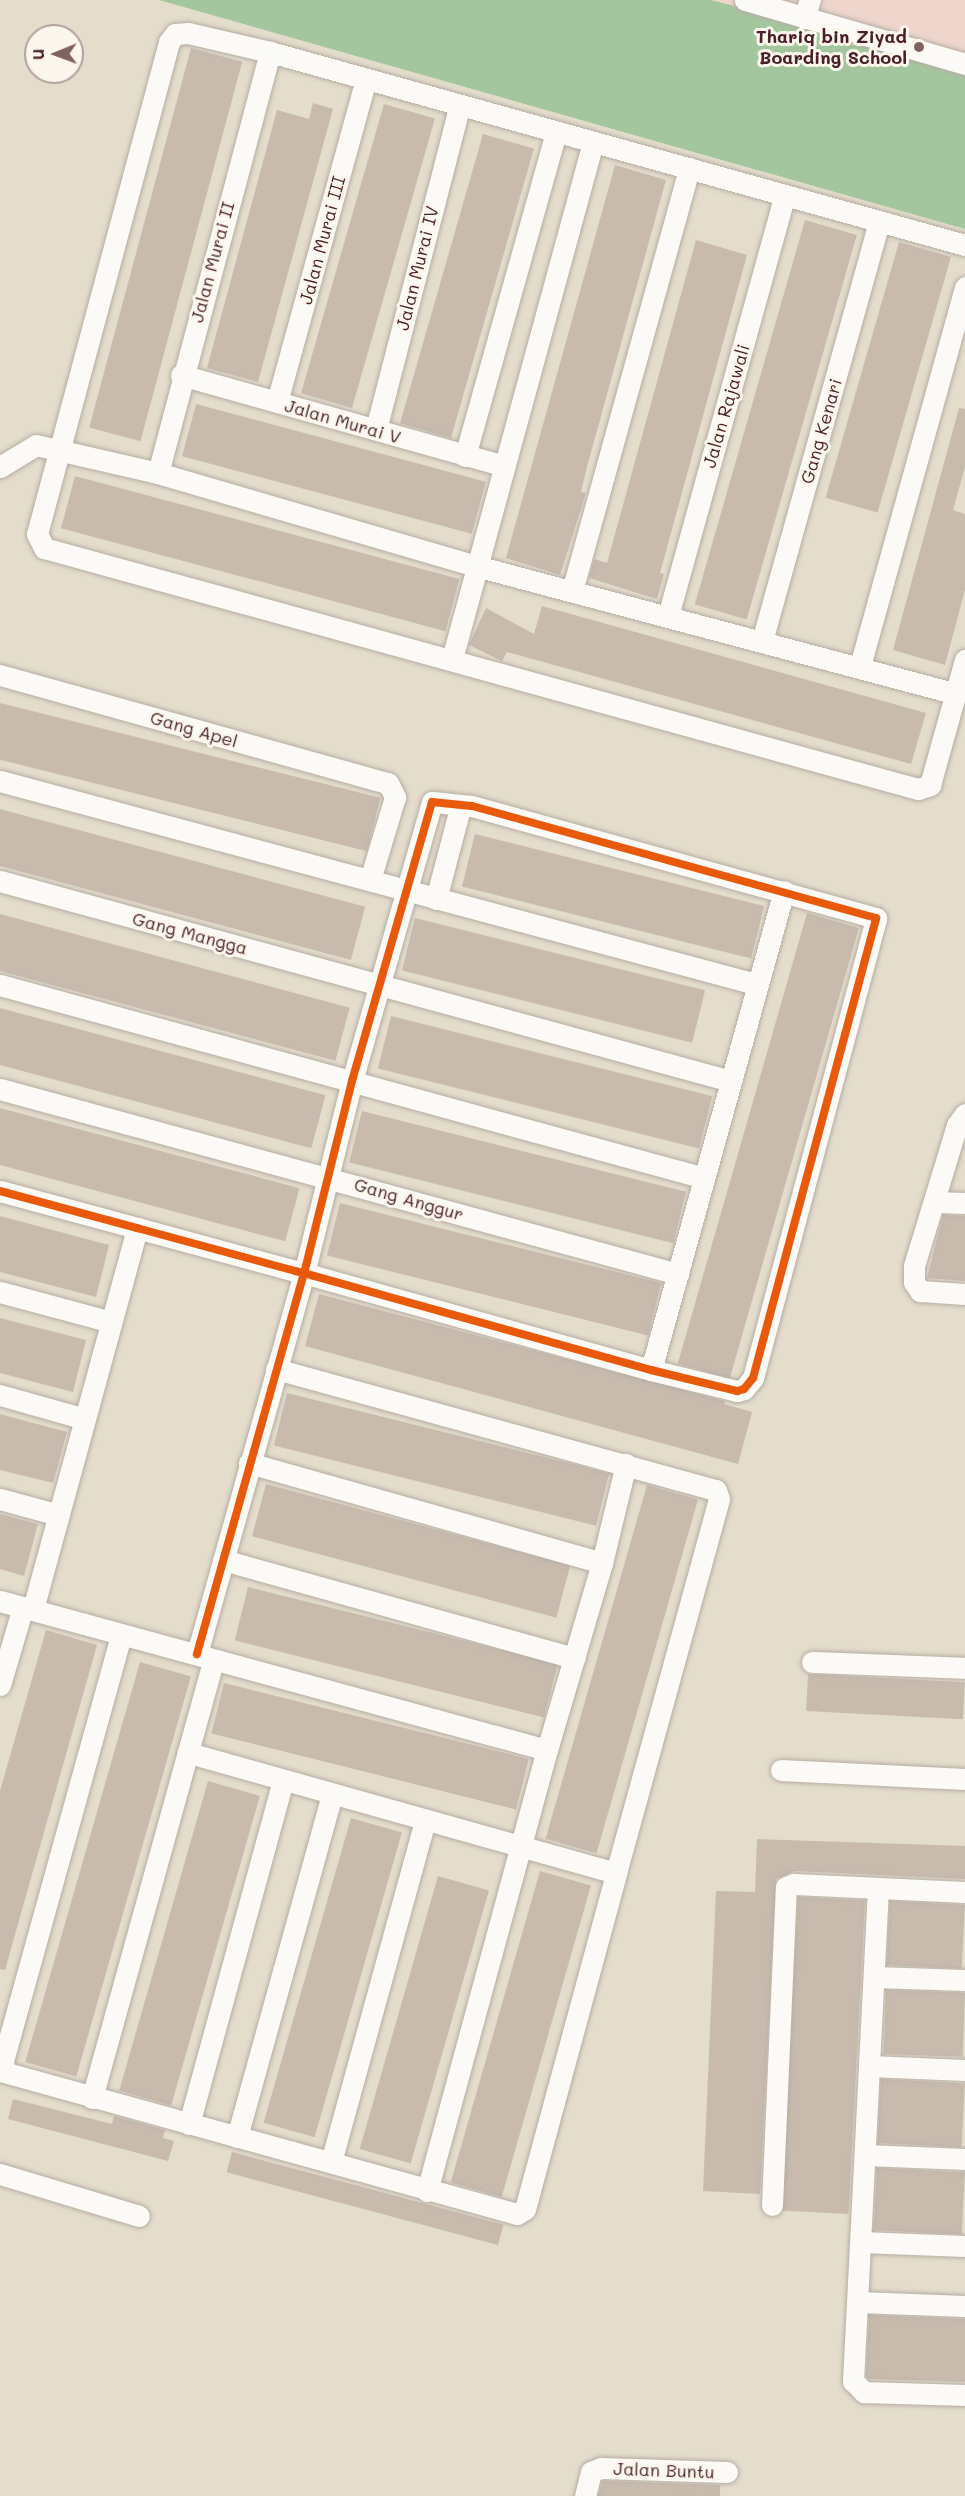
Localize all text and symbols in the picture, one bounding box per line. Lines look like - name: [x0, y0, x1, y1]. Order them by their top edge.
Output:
- north arrow: [24, 24, 84, 84]
- place label: Thariq bin Ziyad Boarding School: [756, 26, 907, 68]
- marker: Thariq bin Ziyad Boarding School: [912, 40, 926, 54]
- text: U: [27, 48, 48, 60]
- street label: Jalan Murai III: [294, 173, 350, 307]
- street label: Jalan Murai II: [186, 199, 238, 325]
- street label: Jalan Murai IV: [391, 203, 443, 333]
- street label: Jalan Rajawali: [698, 342, 754, 470]
- street label: Gang Kenari: [796, 376, 846, 486]
- street label: Jalan Murai V: [282, 394, 404, 448]
- street label: Gang Apel: [148, 706, 240, 752]
- street label: Gang Mangga: [130, 907, 250, 959]
- street label: Gang Anggur: [352, 1173, 466, 1225]
- street label: Jalan Buntu: [613, 2457, 715, 2483]

